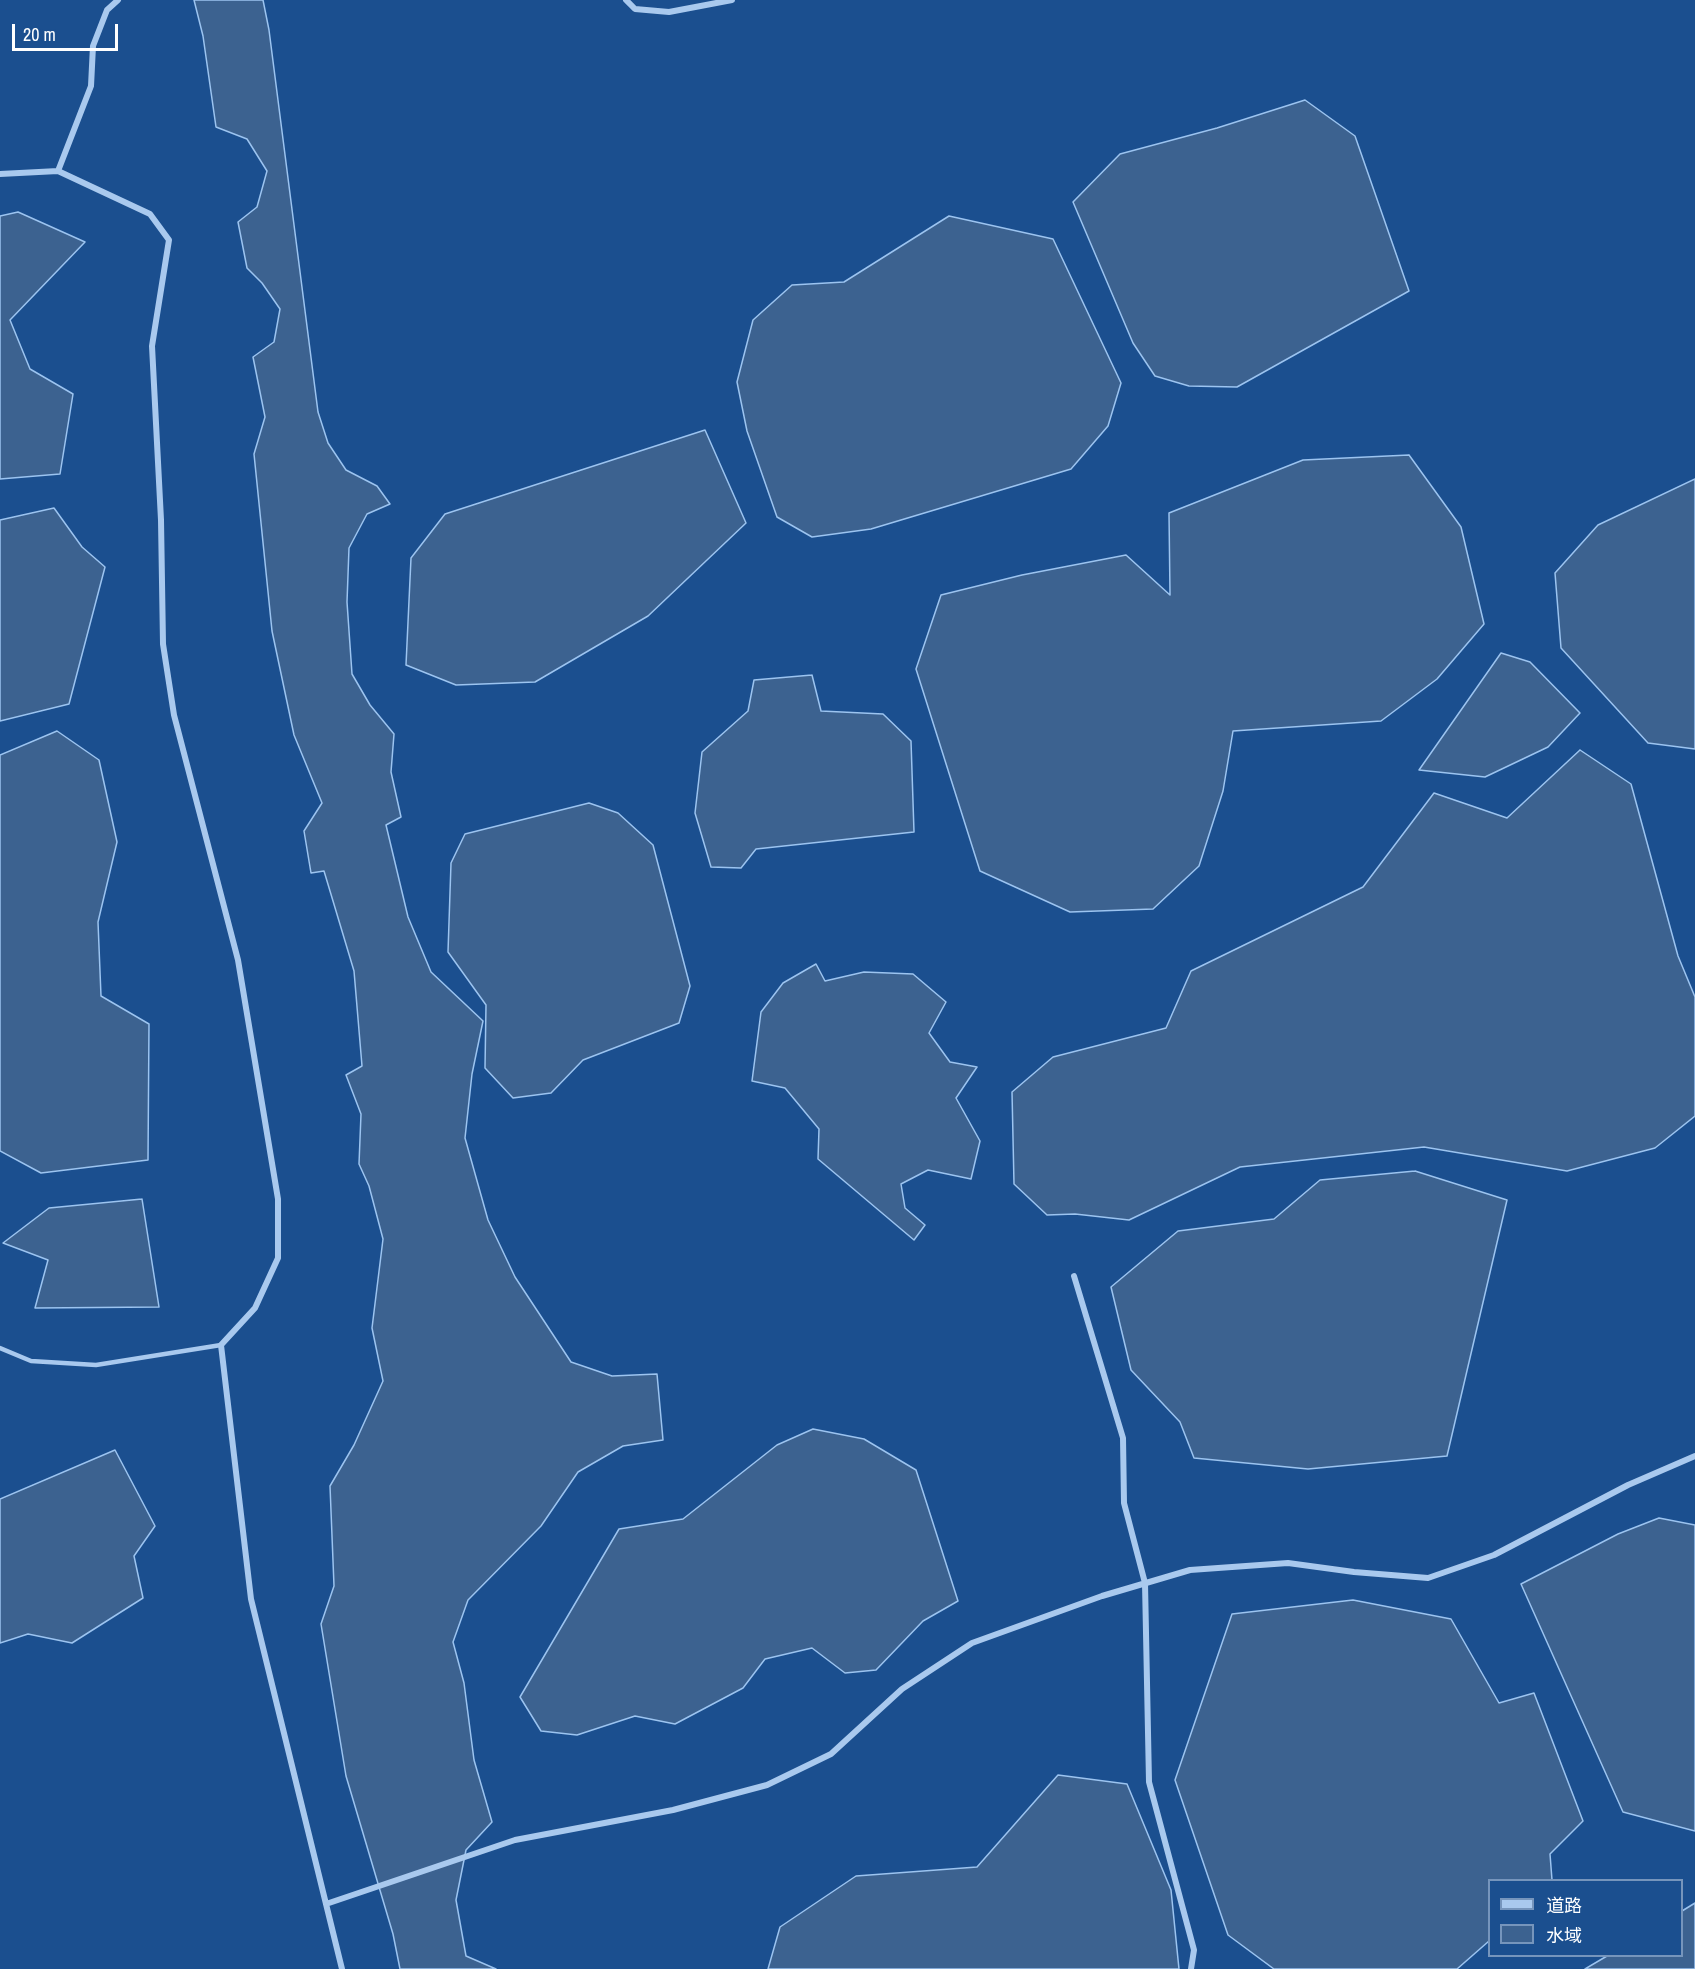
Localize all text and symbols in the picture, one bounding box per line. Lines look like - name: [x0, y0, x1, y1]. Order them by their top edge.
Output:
- scale bar: [15, 12, 122, 50]
- text: 20 m: [23, 22, 56, 47]
- legend: [1488, 1879, 1683, 1957]
- text: 道路: [1546, 1893, 1582, 1918]
- text: 水域: [1546, 1923, 1582, 1948]

